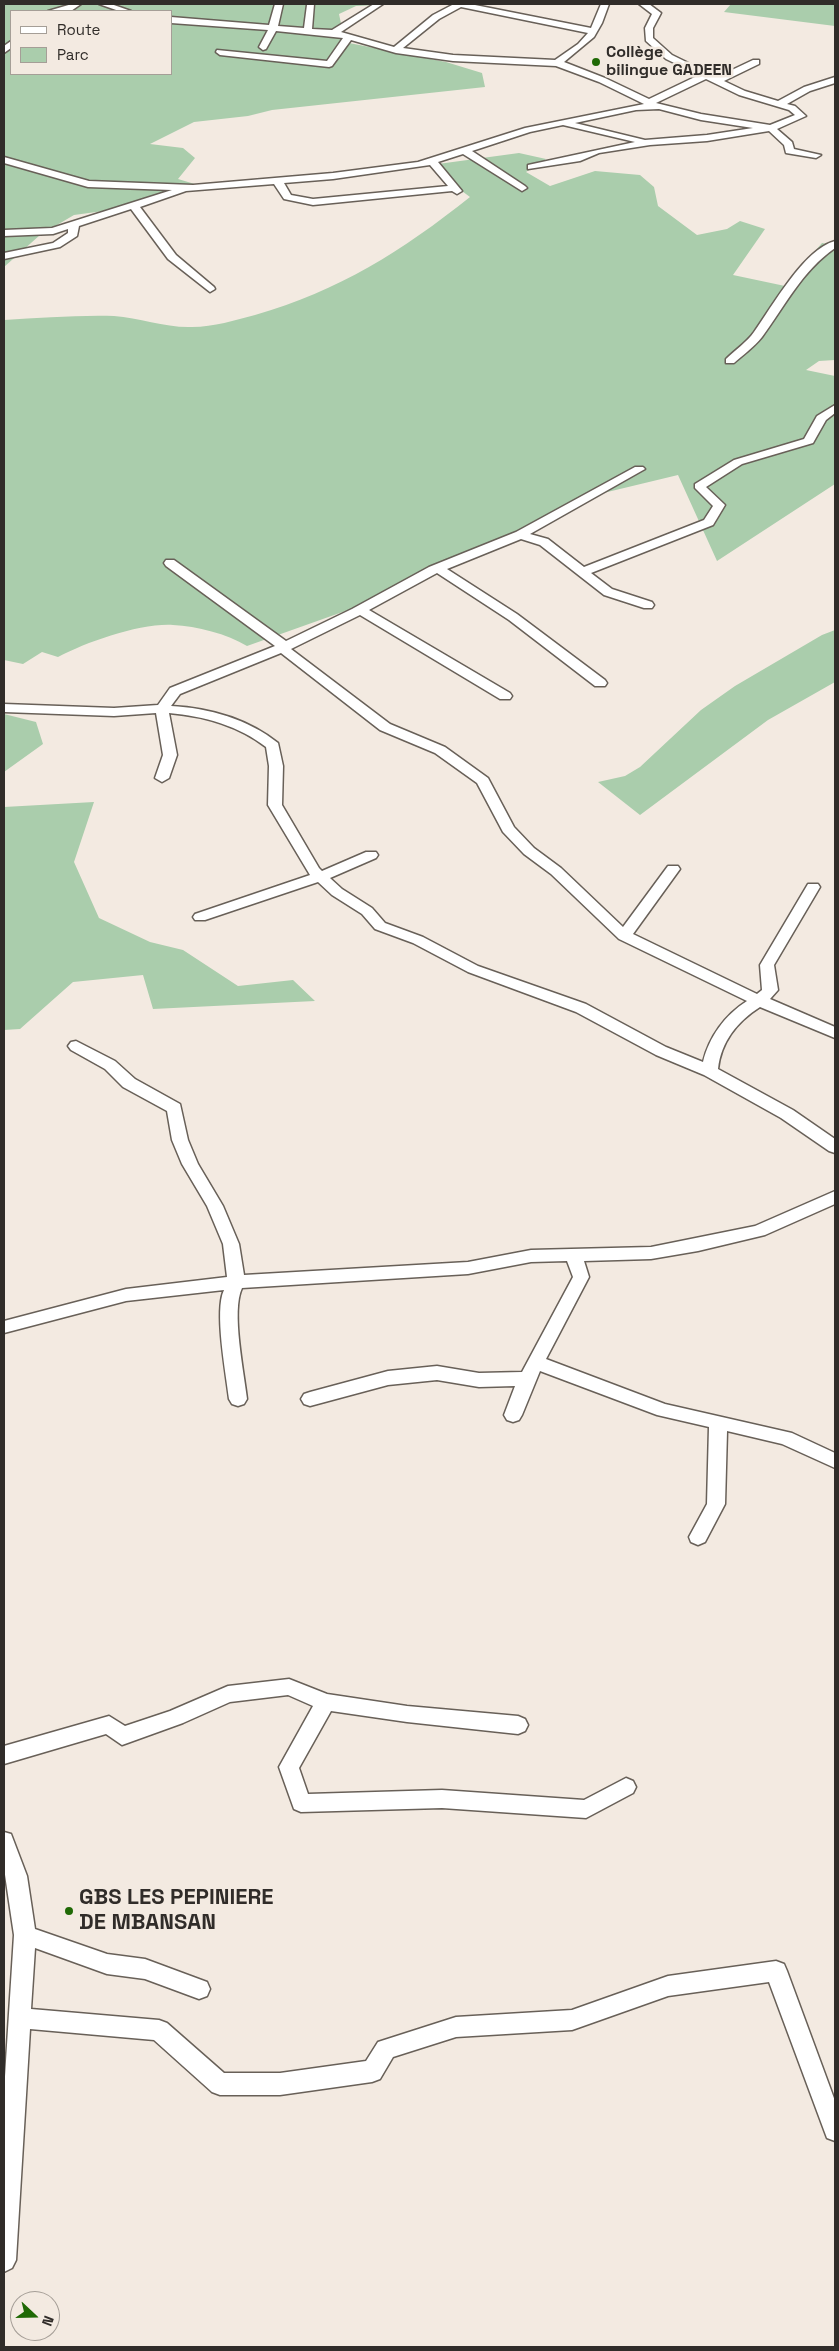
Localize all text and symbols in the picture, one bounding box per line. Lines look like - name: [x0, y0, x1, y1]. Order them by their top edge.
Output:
- legend: [10, 10, 172, 75]
- text: Route: [57, 20, 100, 39]
- place label: Collège bilingue GADEEN: [606, 43, 732, 81]
- text: Parc: [57, 45, 89, 64]
- marker: Collège bilingue GADEEN: [590, 56, 602, 68]
- place label: GBS LES PEPINIERE DE MBANSAN: [79, 1885, 274, 1936]
- marker: GBS LES PEPINIERE DE MBANSAN: [63, 1905, 75, 1917]
- north arrow: [10, 2291, 60, 2341]
- text: N: [38, 2313, 58, 2329]

